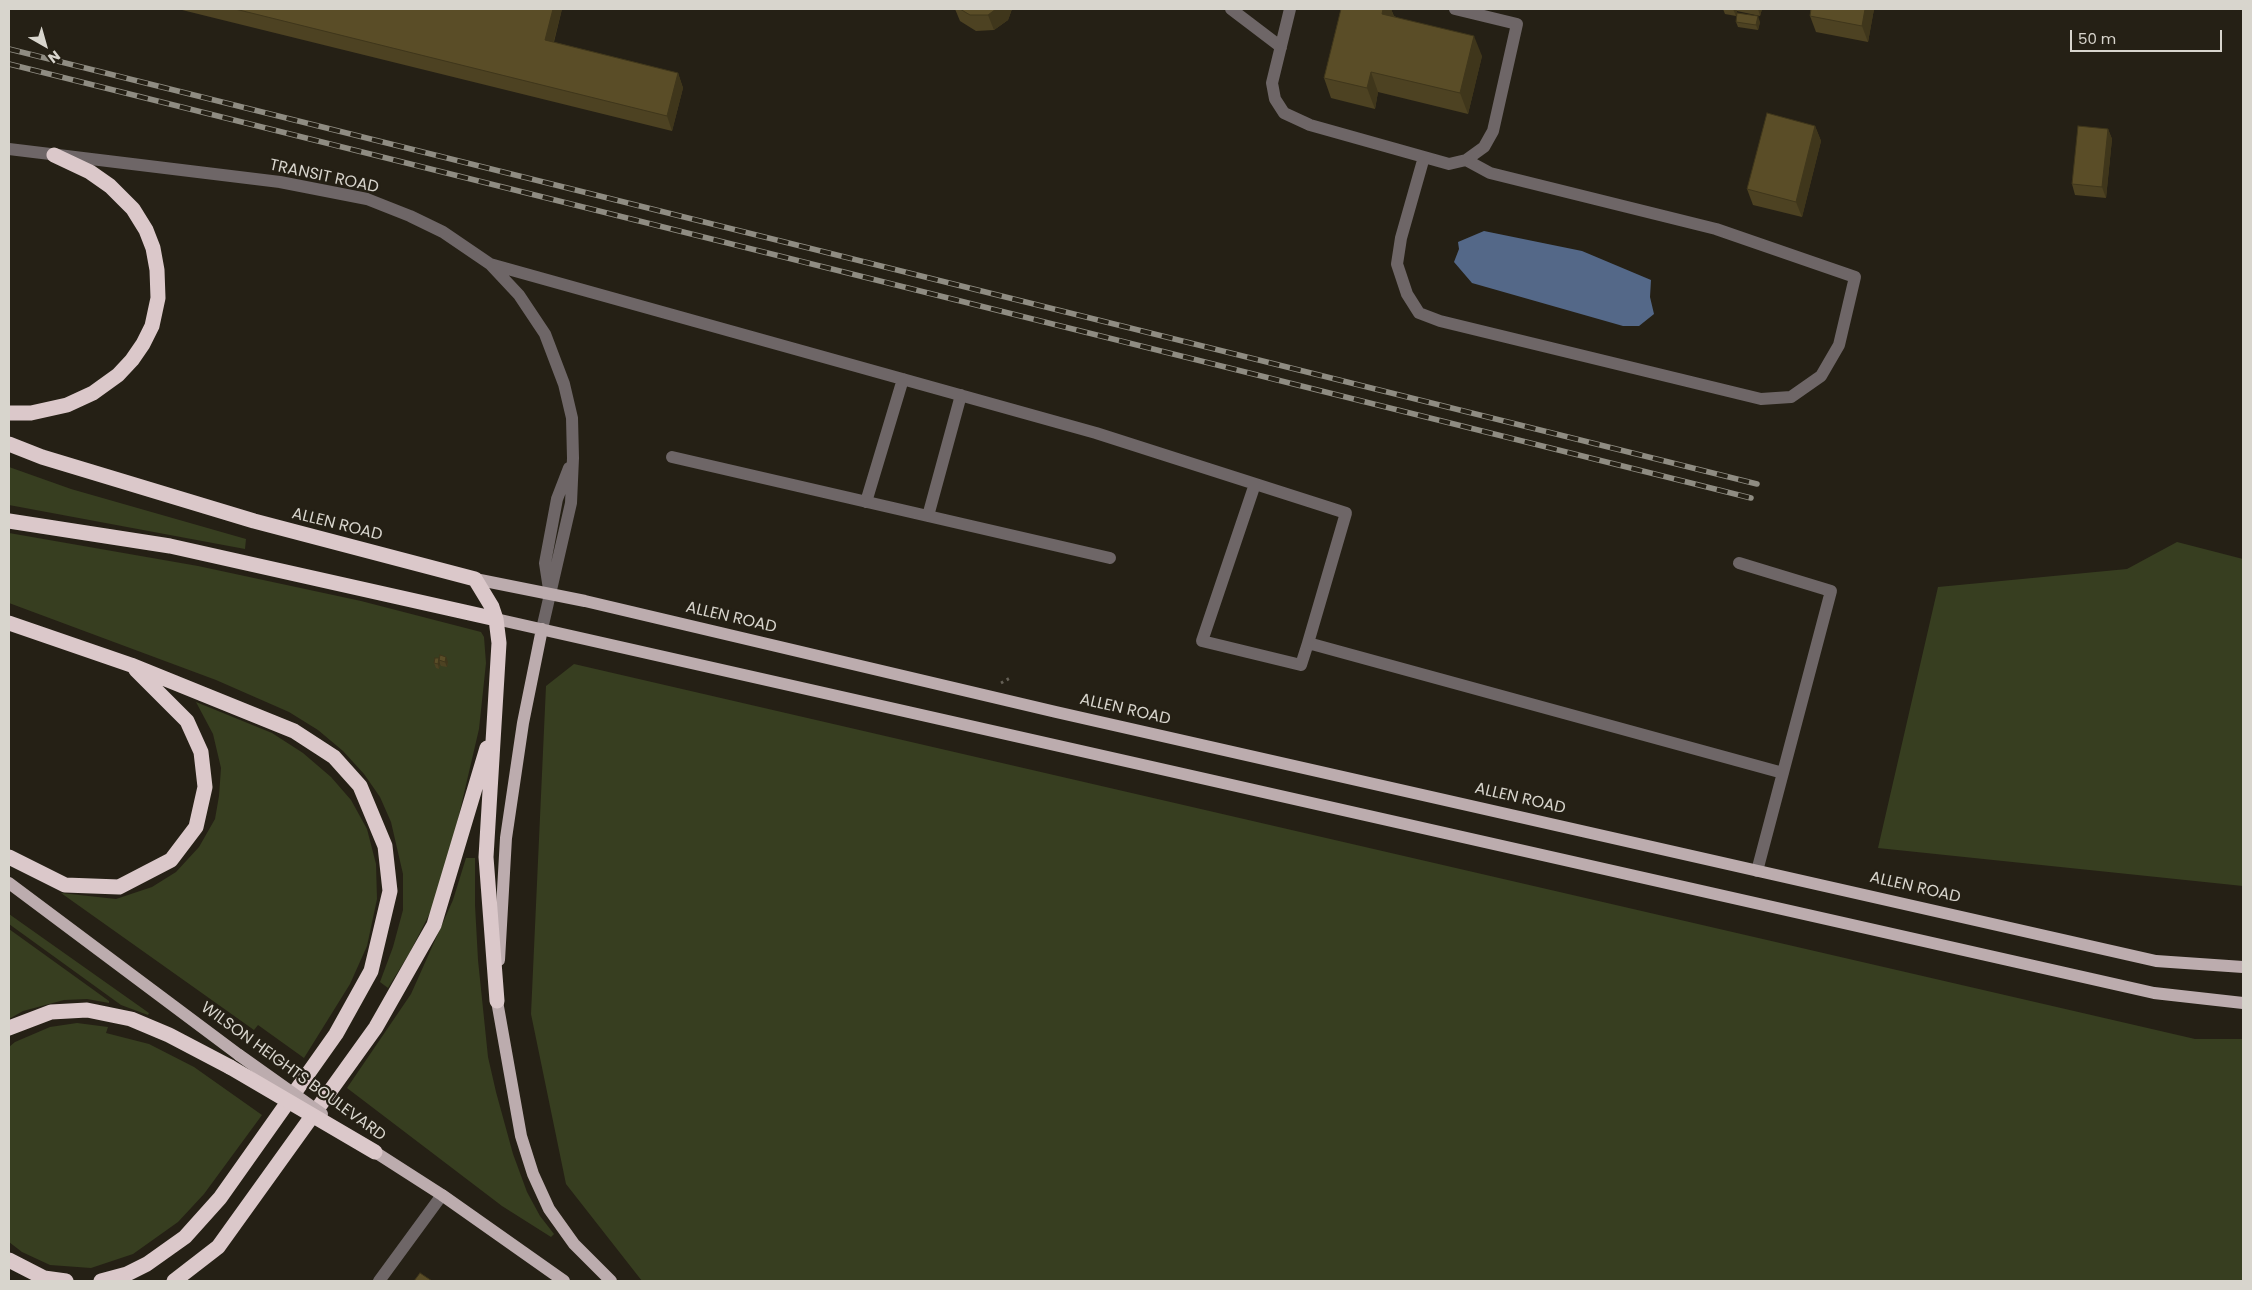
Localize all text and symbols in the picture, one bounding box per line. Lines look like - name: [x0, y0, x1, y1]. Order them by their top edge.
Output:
- north arrow: [20, 20, 70, 70]
- scale bar: [2072, 20, 2224, 52]
- text: 50 m: [2078, 28, 2116, 49]
- text: N: [44, 46, 65, 68]
- street label: TRANSIT ROAD: [268, 156, 380, 198]
- street label: ALLEN ROAD: [290, 504, 384, 546]
- street label: ALLEN ROAD: [684, 598, 778, 638]
- street label: ALLEN ROAD: [1078, 690, 1172, 730]
- street label: ALLEN ROAD: [1473, 779, 1567, 819]
- street label: ALLEN ROAD: [1868, 868, 1962, 908]
- street label: WILSON HEIGHTS BOULEVARD: [197, 998, 389, 1146]

